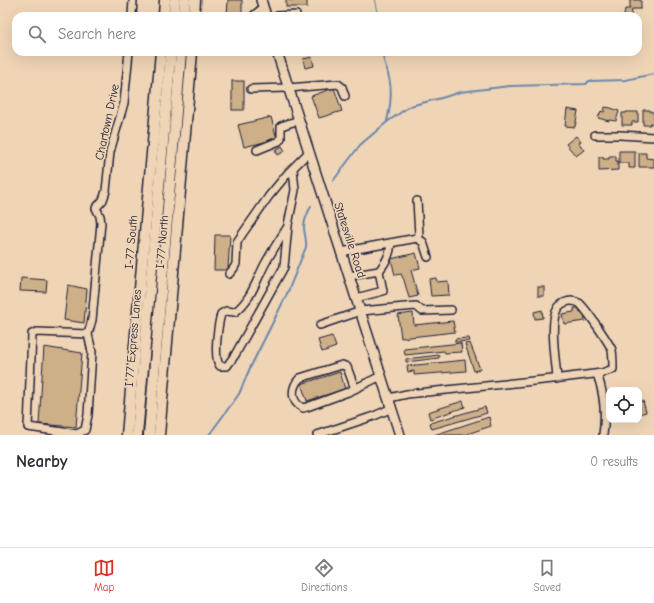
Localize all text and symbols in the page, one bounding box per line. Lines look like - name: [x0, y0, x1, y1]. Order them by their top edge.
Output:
- search box: [12, 12, 642, 56]
- icon: search: [26, 23, 48, 45]
- text: Search here: [58, 25, 136, 43]
- street label: Chartown Drive: [92, 83, 122, 161]
- street label: Statesville Road: [331, 200, 369, 280]
- street label: I-77 South: [122, 215, 140, 269]
- street label: I-77 North: [153, 215, 171, 269]
- street label: I 77 Express Lanes: [122, 289, 144, 387]
- map controls: [606, 387, 642, 423]
- button: locate: [606, 387, 642, 423]
- text: Nearby: [16, 452, 67, 471]
- text: 0 results: [590, 454, 638, 469]
- tab: Map: [93, 557, 115, 594]
- tab: Directions: [301, 557, 348, 594]
- tab: Saved: [534, 557, 561, 594]

